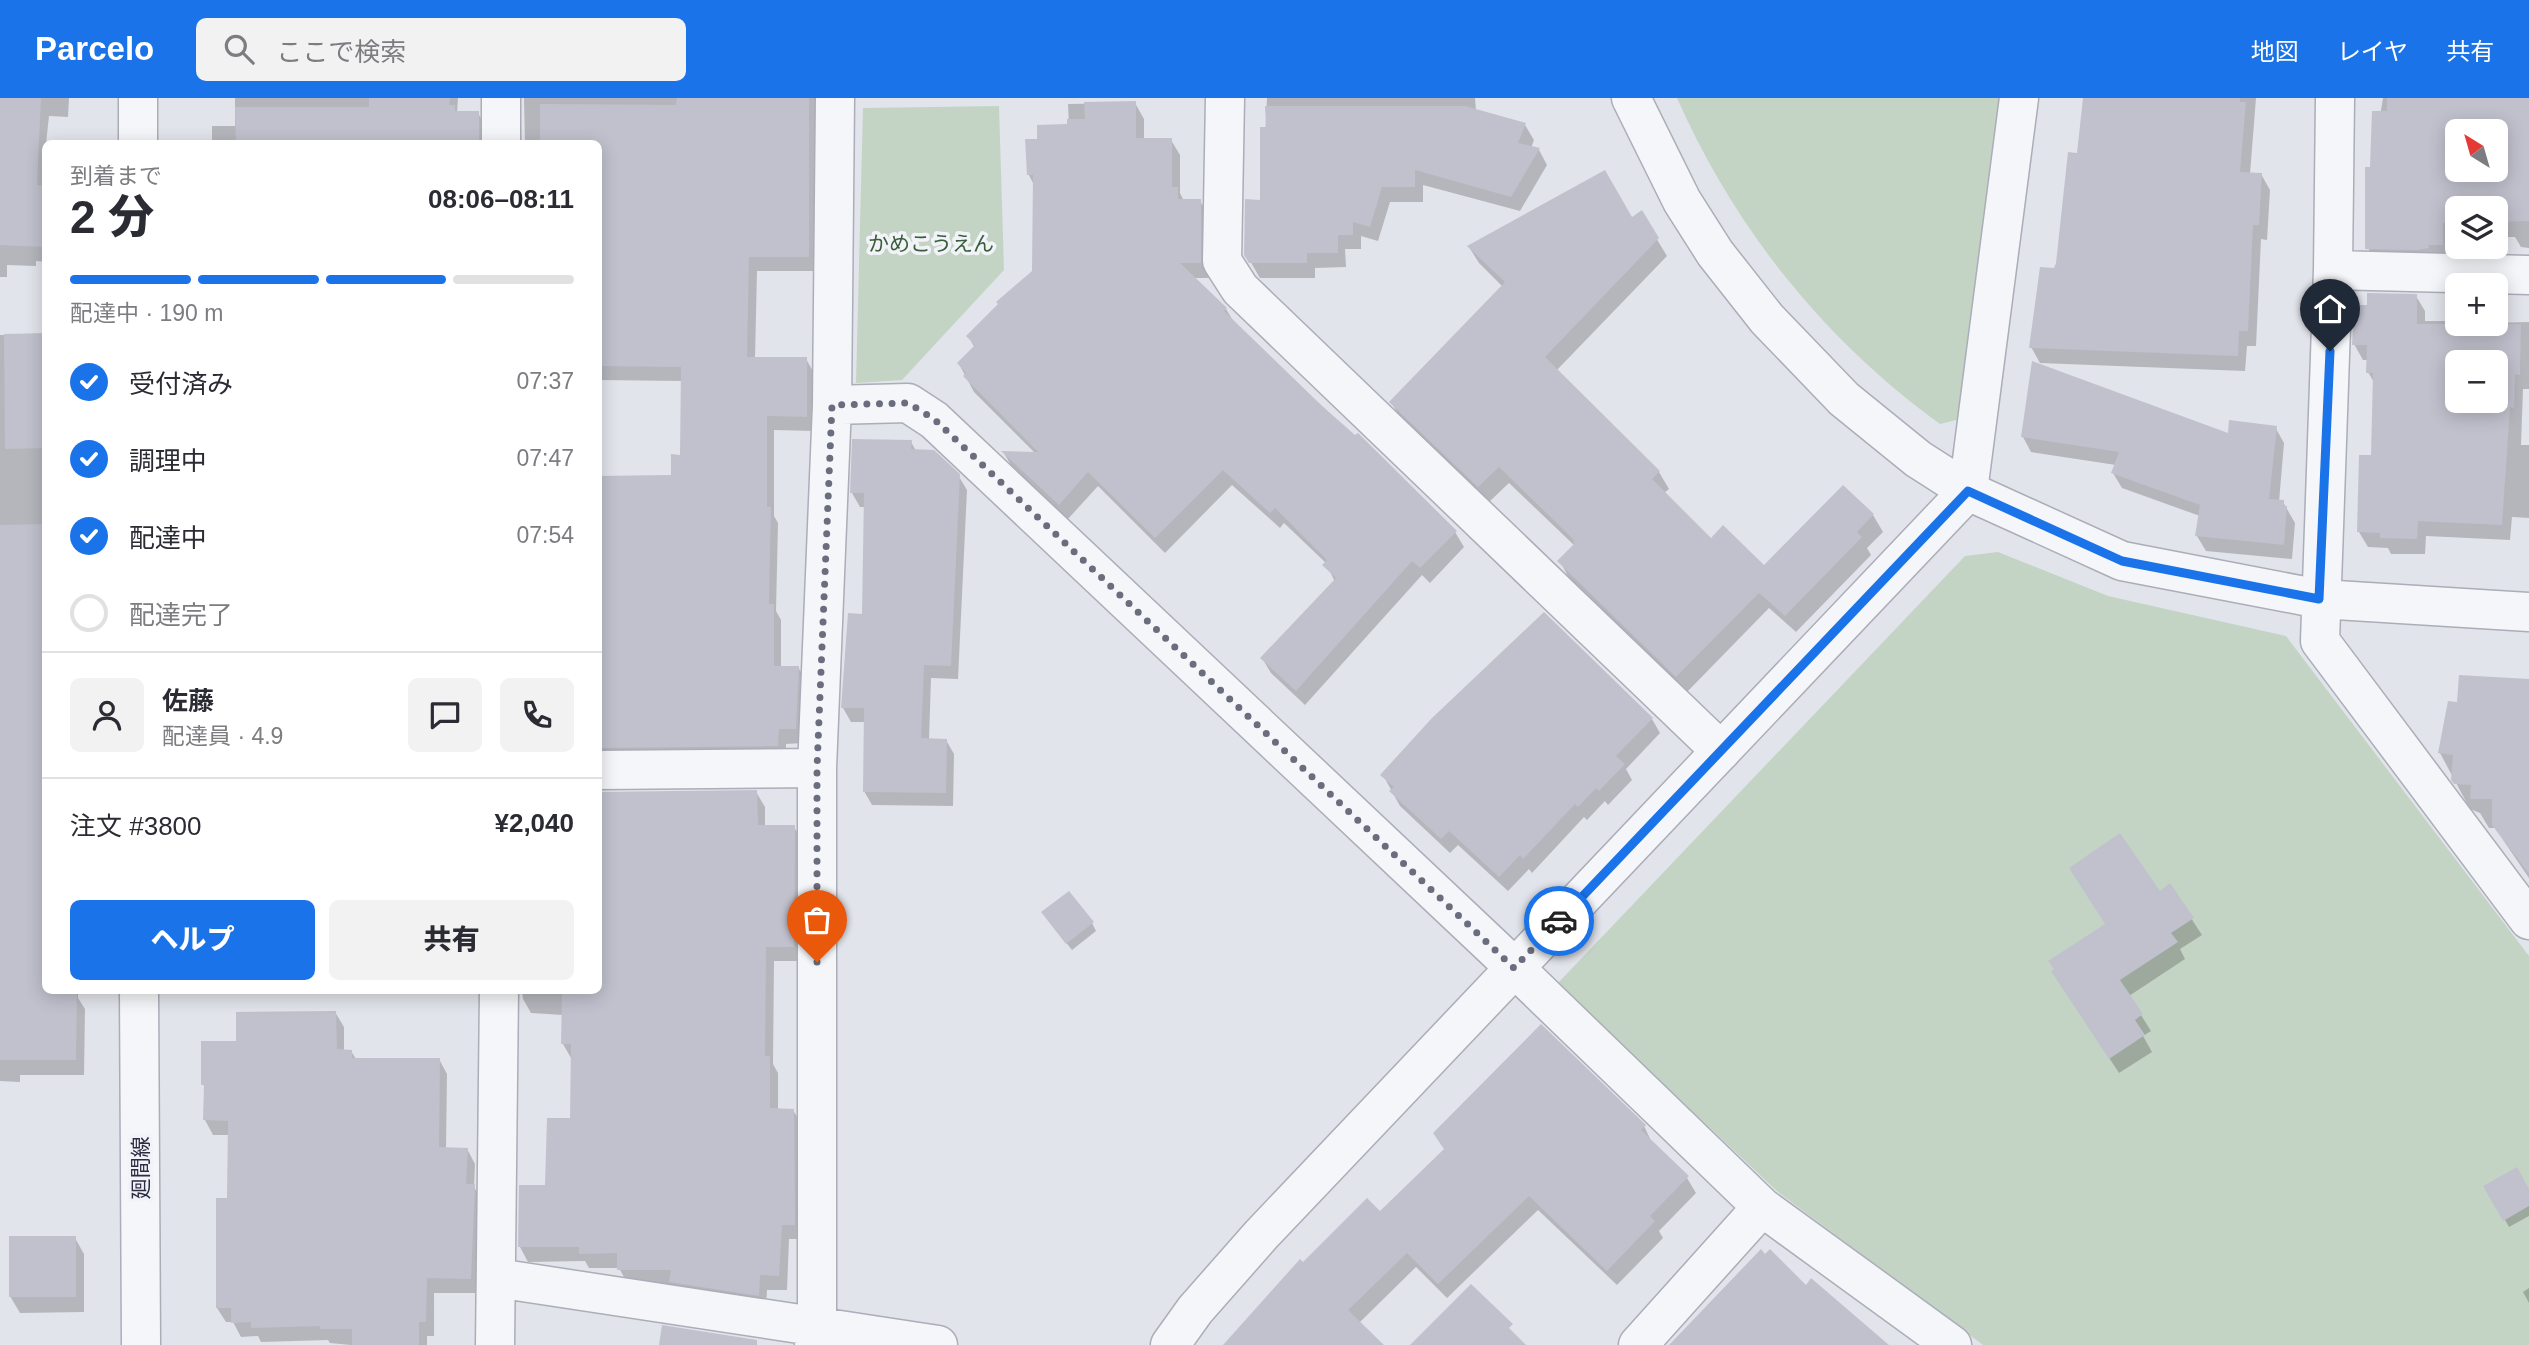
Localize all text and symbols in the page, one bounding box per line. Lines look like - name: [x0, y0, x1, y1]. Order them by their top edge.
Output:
- search box: [196, 18, 686, 81]
- text: Parcelo: [35, 30, 154, 67]
- icon: search: [220, 30, 258, 68]
- text: ここで検索: [276, 37, 406, 67]
- text: 地図: [2251, 38, 2299, 65]
- text: レイヤ: [2337, 38, 2408, 65]
- text: 共有: [2446, 38, 2494, 65]
- north arrow: [2445, 119, 2508, 182]
- map controls: [2445, 119, 2508, 413]
- text: 到着まで: [70, 163, 162, 189]
- text: 08:06–08:11: [428, 184, 574, 214]
- text: 2 分: [70, 191, 154, 243]
- button: layers: [2445, 196, 2508, 259]
- park label: かめこうえん: [868, 232, 994, 255]
- button: +: [2445, 273, 2508, 336]
- pin: [2300, 279, 2360, 351]
- icon: home: [2311, 290, 2349, 328]
- text: 配達中 · 190 m: [70, 300, 223, 326]
- button: −: [2445, 350, 2508, 413]
- icon: check: [70, 363, 108, 401]
- text: 07:37: [516, 368, 574, 394]
- text: 受付済み: [129, 369, 233, 399]
- icon: check: [70, 440, 108, 478]
- text: 07:47: [516, 445, 574, 471]
- text: 調理中: [129, 446, 207, 476]
- icon: check: [70, 517, 108, 555]
- text: 07:54: [516, 522, 574, 548]
- text: 配達中: [129, 523, 207, 553]
- text: 配達完了: [129, 600, 233, 630]
- button: person: [70, 678, 144, 752]
- button: chat: [408, 678, 482, 752]
- button: phone: [500, 678, 574, 752]
- text: 佐藤: [162, 686, 214, 716]
- text: 配達員 · 4.9: [162, 723, 283, 749]
- text: ¥2,040: [494, 808, 574, 838]
- text: 注文 #3800: [70, 811, 202, 841]
- courier: [1524, 886, 1594, 956]
- pin: [787, 890, 847, 962]
- button: ヘルプ: [70, 900, 315, 980]
- button: 共有: [329, 900, 574, 980]
- icon: bag: [798, 901, 836, 939]
- icon: car: [1540, 902, 1578, 940]
- street label: 廻間線: [129, 1137, 152, 1200]

